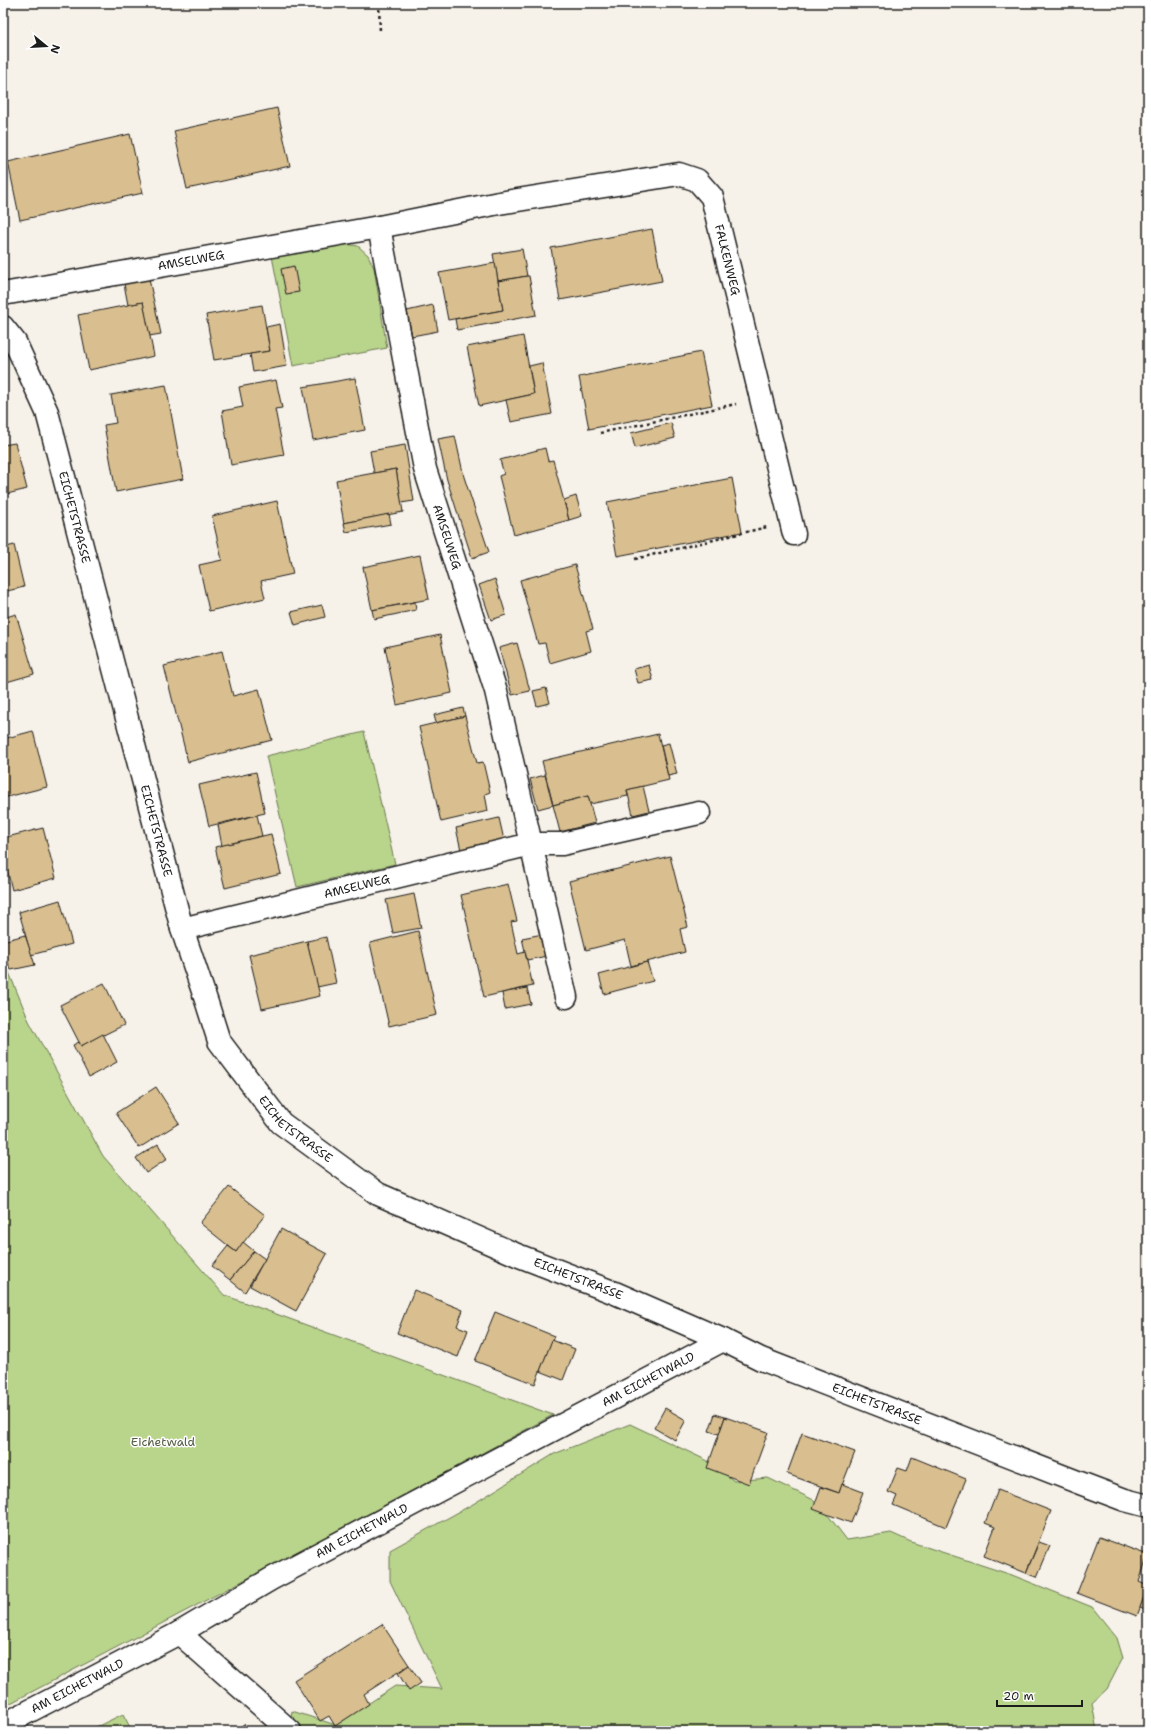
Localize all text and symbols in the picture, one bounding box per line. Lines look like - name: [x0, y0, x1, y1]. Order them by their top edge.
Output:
- north arrow: [26, 26, 66, 66]
- text: N: [46, 42, 64, 56]
- street label: FALKENWEG: [711, 223, 744, 297]
- street label: AMSELWEG: [156, 247, 226, 274]
- street label: EICHETSTRASSE: [55, 469, 94, 565]
- street label: AMSELWEG: [429, 502, 465, 572]
- street label: EICHETSTRASSE: [137, 783, 176, 879]
- street label: AMSELWEG: [322, 871, 392, 902]
- street label: EICHETSTRASSE: [255, 1092, 336, 1166]
- street label: EICHETSTRASSE: [531, 1254, 625, 1304]
- street label: AM EICHETWALD: [599, 1348, 697, 1411]
- street label: EICHETSTRASSE: [830, 1379, 924, 1429]
- park label: Eichetwald: [131, 1434, 196, 1450]
- street label: AM EICHETWALD: [313, 1500, 411, 1562]
- street label: AM EICHETWALD: [28, 1655, 127, 1717]
- scale bar: [997, 1682, 1082, 1708]
- text: 20 m: [1003, 1688, 1034, 1704]

